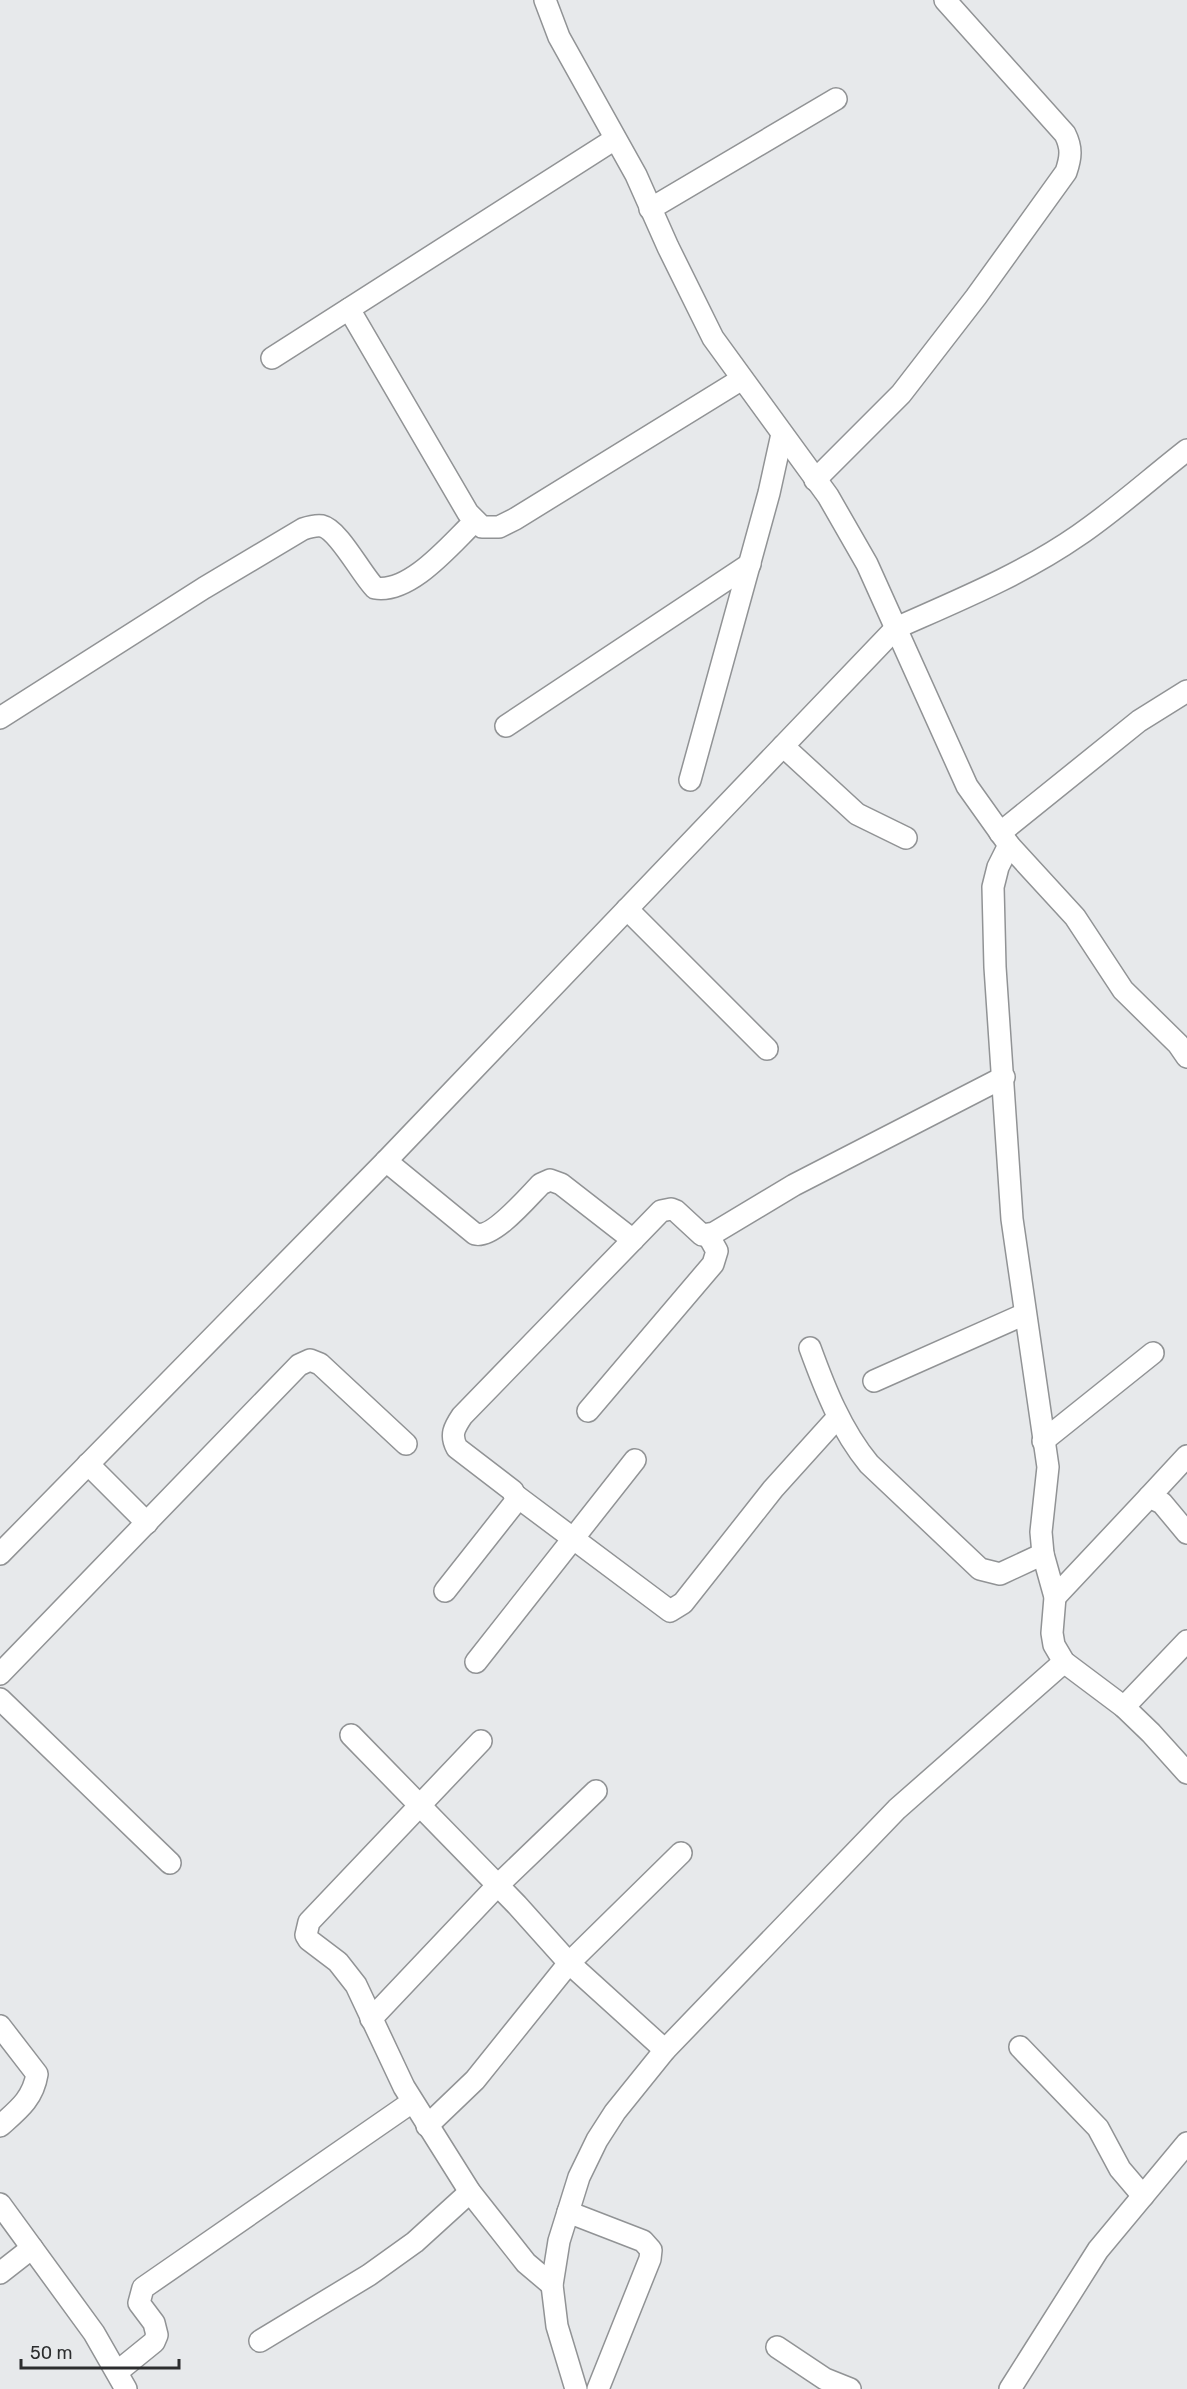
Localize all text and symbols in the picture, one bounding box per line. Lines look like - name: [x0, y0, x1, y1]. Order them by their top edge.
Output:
- scale bar: [21, 2332, 178, 2370]
- text: 50 m: [30, 2342, 73, 2364]

